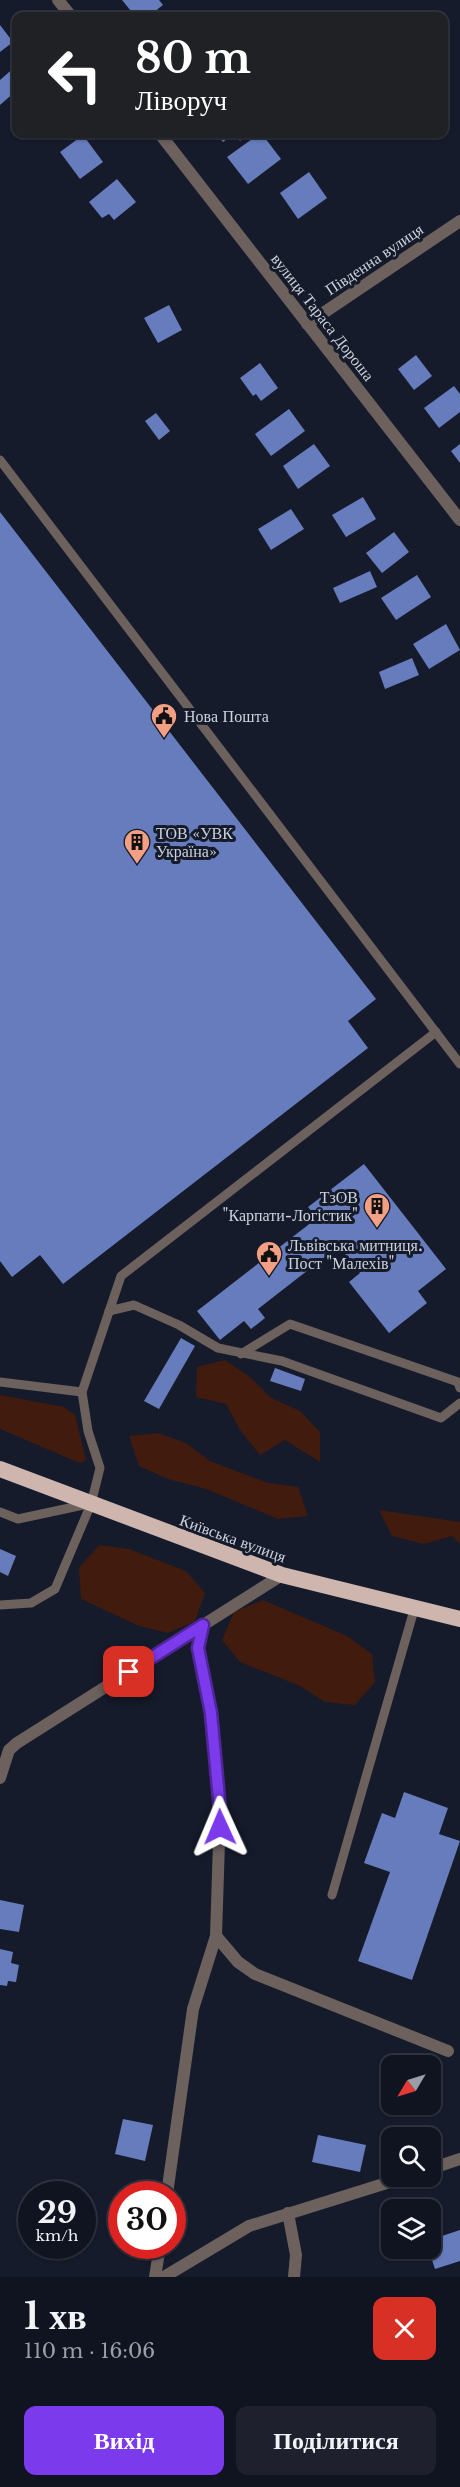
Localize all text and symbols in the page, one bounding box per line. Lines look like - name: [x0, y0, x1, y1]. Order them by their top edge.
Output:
- text: 80 m: [135, 32, 251, 84]
- icon: left: [36, 36, 114, 114]
- text: Ліворуч: [135, 84, 227, 117]
- street label: Південна вулиця: [321, 218, 427, 299]
- street label: вулиця Тараса Дороша: [267, 249, 379, 385]
- public building icon: Нова Пошта: [149, 701, 179, 739]
- place label: Нова Пошта: [184, 706, 269, 726]
- place label: ТОВ «УВК Україна»: [156, 823, 233, 861]
- building icon: ТОВ «УВК Україна»: [122, 827, 152, 865]
- place label: ТзОВ "Карпати-Логістик": [223, 1187, 358, 1225]
- building icon: ТзОВ "Карпати-Логістик": [362, 1191, 392, 1229]
- place label: Львівська митниця. Пост "Малехів": [288, 1235, 422, 1273]
- public building icon: Львівська митниця. Пост "Малехів": [254, 1239, 284, 1277]
- street label: Київська вулиця: [177, 1510, 289, 1567]
- pin: [103, 1646, 154, 1697]
- icon: arrive: [112, 1655, 145, 1688]
- position arrow: [188, 1795, 252, 1859]
- north arrow: [381, 2055, 441, 2115]
- map controls: [381, 2055, 441, 2259]
- button: search: [381, 2127, 441, 2187]
- speed limit sign: 30: [108, 2181, 186, 2259]
- text: 29: [37, 2194, 77, 2231]
- button: layers: [381, 2199, 441, 2259]
- text: km/h: [36, 2226, 78, 2245]
- text: 1 хв: [24, 2294, 87, 2339]
- button: close: [373, 2297, 436, 2360]
- text: 110 m · 16:06: [24, 2339, 155, 2363]
- button: Вихід: [24, 2406, 224, 2475]
- button: Поділитися: [236, 2406, 436, 2475]

